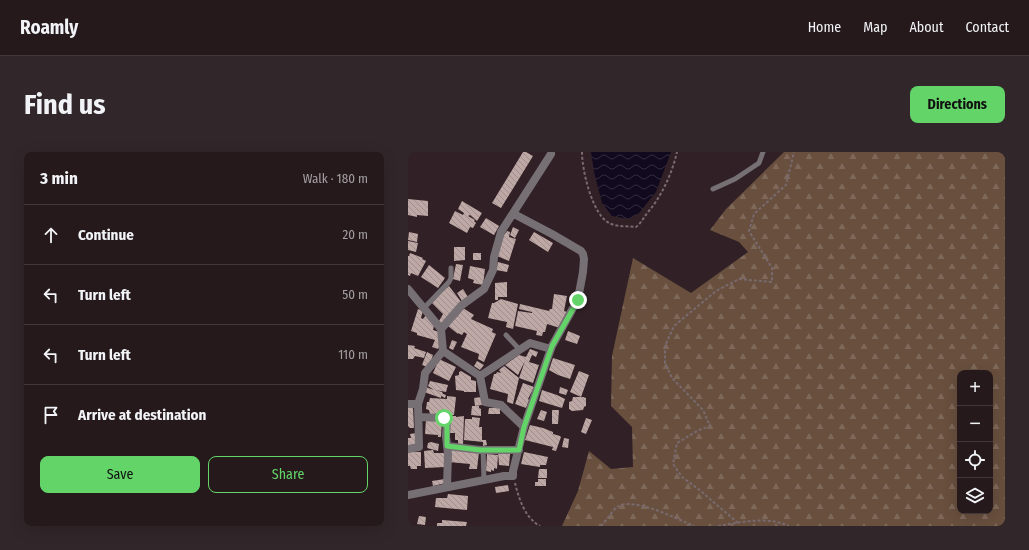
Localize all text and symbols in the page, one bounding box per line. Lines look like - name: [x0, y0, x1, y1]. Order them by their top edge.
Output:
- text: Roamly: [20, 16, 78, 39]
- text: Home: [808, 19, 841, 36]
- text: Map: [863, 19, 887, 36]
- text: About: [909, 19, 944, 36]
- text: Contact: [966, 19, 1009, 36]
- button: Directions: [910, 86, 1005, 123]
- text: Find us: [24, 88, 106, 121]
- text: 3 min: [40, 168, 78, 189]
- text: Walk · 180 m: [303, 171, 368, 186]
- icon: ahead: [40, 224, 62, 246]
- text: Continue: [78, 226, 134, 244]
- text: 20 m: [342, 227, 368, 242]
- icon: left: [40, 284, 62, 306]
- text: Turn left: [78, 286, 131, 304]
- text: 50 m: [342, 287, 368, 302]
- route end: [569, 291, 587, 309]
- icon: left: [40, 344, 62, 366]
- text: Turn left: [78, 346, 131, 364]
- text: 110 m: [338, 347, 368, 362]
- map controls: [957, 370, 993, 514]
- button: +: [957, 370, 993, 406]
- icon: arrive: [40, 404, 62, 426]
- text: Arrive at destination: [78, 406, 206, 424]
- button: −: [957, 406, 993, 442]
- route start: [435, 409, 453, 427]
- button: locate: [957, 442, 993, 478]
- button: Save: [40, 456, 200, 493]
- button: Share: [208, 456, 368, 493]
- button: layers: [957, 478, 993, 514]

